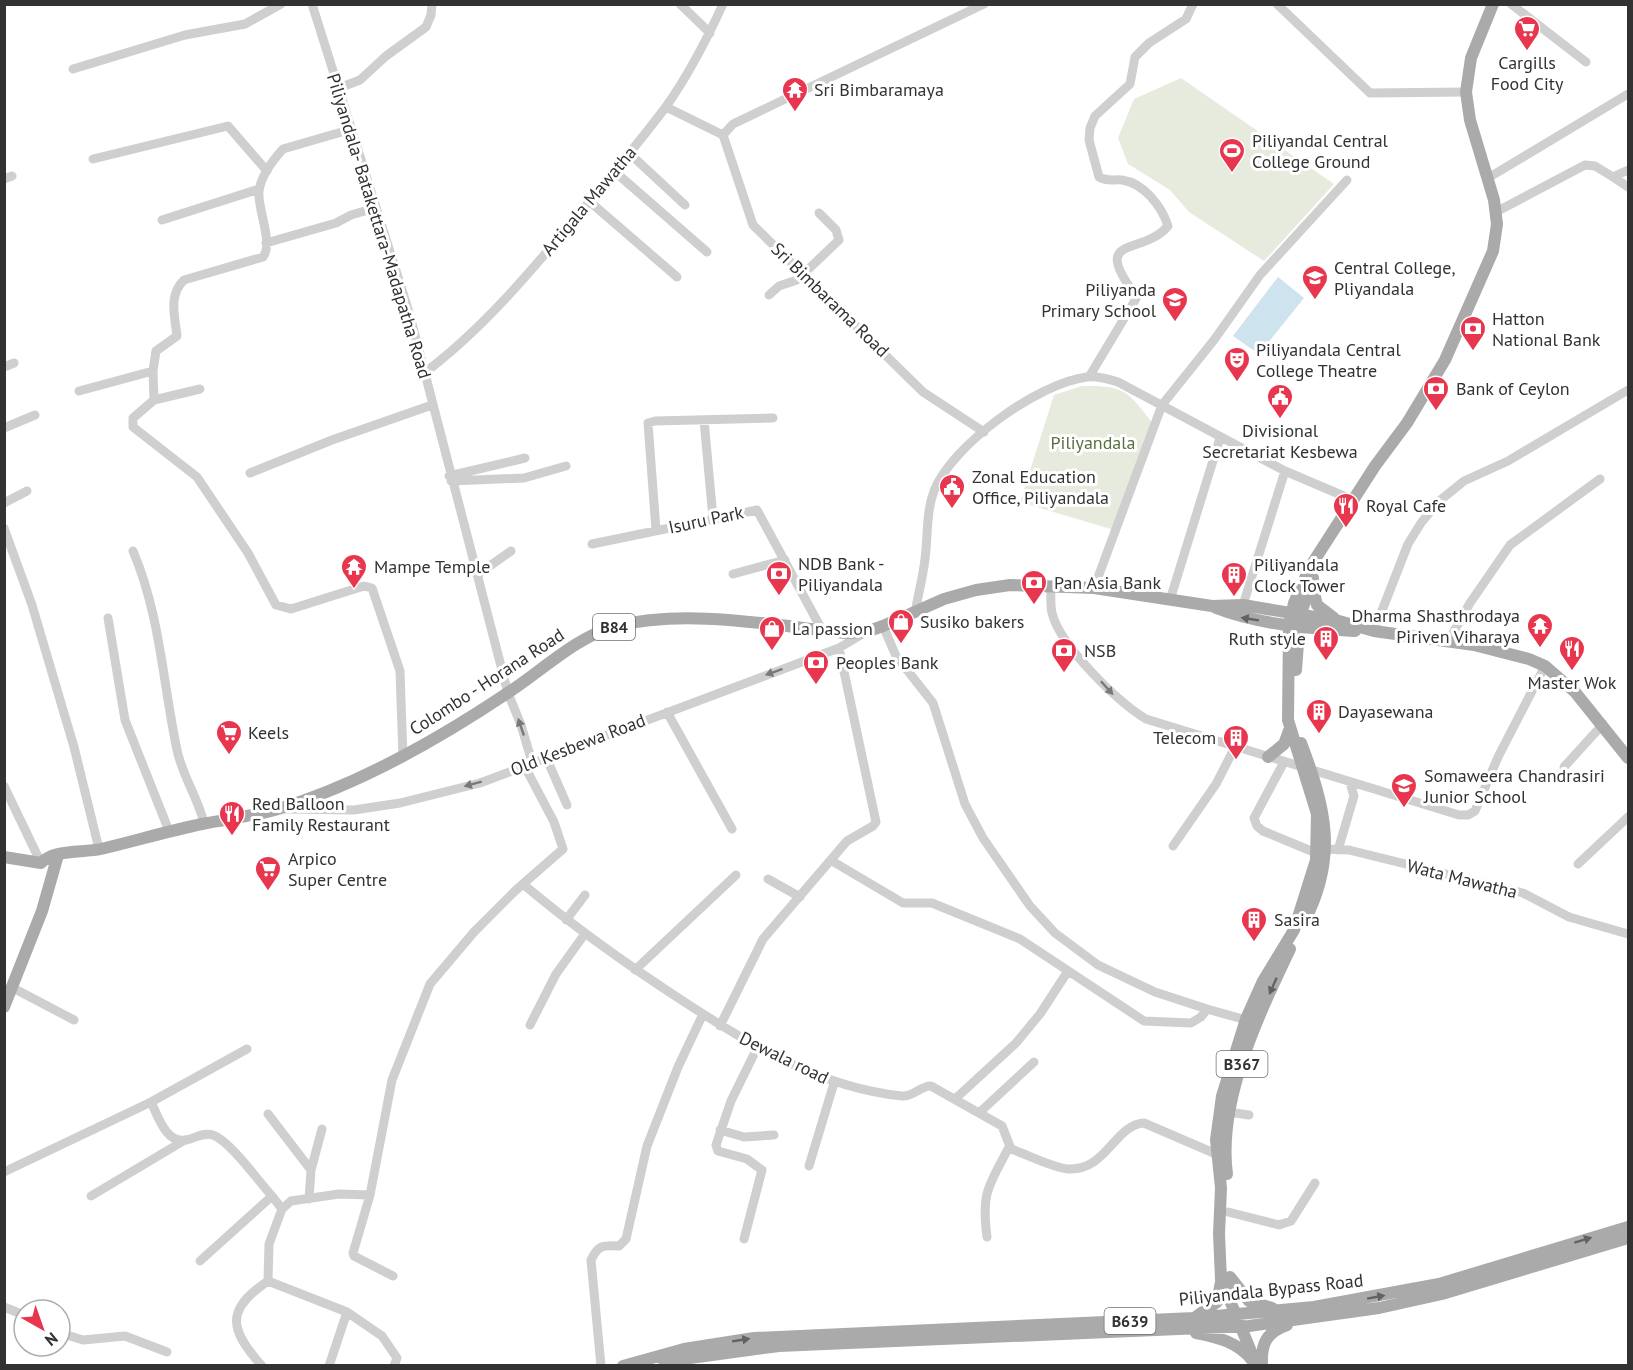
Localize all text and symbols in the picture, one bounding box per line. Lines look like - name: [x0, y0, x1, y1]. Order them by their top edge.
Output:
- supermarket icon: Cargills Food City: [1512, 14, 1542, 52]
- place label: Cargills Food City: [1491, 51, 1564, 95]
- street label: Piliyandala- Batakettara-Madapatha Road: [322, 71, 437, 381]
- temple icon: Sri Bimbaramaya: [780, 75, 810, 113]
- place label: Sri Bimbaramaya: [814, 78, 944, 101]
- place label: Piliyandal Central College Ground: [1252, 129, 1389, 173]
- sports icon: Piliyandal Central College Ground: [1217, 136, 1247, 174]
- street label: Artigala Mawatha: [536, 141, 641, 260]
- street label: Sri Bimbarama Road: [766, 237, 894, 362]
- place label: Central College, Pliyandala: [1334, 256, 1455, 300]
- school or university icon: Central College, Pliyandala: [1300, 263, 1330, 301]
- place label: Piliyanda Primary School: [1041, 278, 1157, 322]
- school or university icon: Piliyanda Primary School: [1160, 285, 1190, 323]
- place label: Hatton National Bank: [1492, 307, 1601, 351]
- bank icon: Hatton National Bank: [1458, 314, 1488, 352]
- place label: Piliyandala Central College Theatre: [1256, 338, 1402, 382]
- theatre icon: Piliyandala Central College Theatre: [1222, 345, 1252, 383]
- bank icon: Bank of Ceylon: [1421, 374, 1451, 412]
- place label: Bank of Ceylon: [1456, 377, 1570, 400]
- public building icon: Divisional Secretariat Kesbewa: [1265, 382, 1295, 420]
- place label: Divisional Secretariat Kesbewa: [1202, 419, 1358, 463]
- park label: Piliyandala: [1051, 431, 1135, 454]
- place label: Zonal Education Office, Piliyandala: [972, 465, 1109, 509]
- public building icon: Zonal Education Office, Piliyandala: [937, 472, 967, 510]
- restaurant icon: Royal Cafe: [1331, 491, 1361, 529]
- place label: Royal Cafe: [1366, 494, 1446, 517]
- street label: Isuru Park: [666, 500, 746, 539]
- temple icon: Mampe Temple: [339, 552, 369, 590]
- place label: NDB Bank - Piliyandala: [798, 552, 884, 596]
- place label: Piliyandala Clock Tower: [1254, 553, 1345, 597]
- place label: Mampe Temple: [374, 555, 491, 578]
- bank icon: NDB Bank - Piliyandala: [764, 559, 794, 597]
- building icon: Piliyandala Clock Tower: [1219, 560, 1249, 598]
- bank icon: Pan Asia Bank: [1019, 568, 1049, 606]
- place label: Pan Asia Bank: [1054, 571, 1161, 594]
- place label: Dharma Shasthrodaya Piriven Viharaya: [1351, 604, 1520, 648]
- shop icon: Susiko bakers: [886, 607, 916, 645]
- place label: Susiko bakers: [920, 610, 1024, 633]
- temple icon: Dharma Shasthrodaya Piriven Viharaya: [1525, 611, 1555, 649]
- road number: B84: [593, 614, 635, 640]
- shop icon: La passion: [757, 614, 787, 652]
- one-way arrow: [1240, 614, 1259, 623]
- place label: La passion: [792, 617, 873, 640]
- street label: Colombo - Horana Road: [405, 623, 568, 740]
- building icon: Ruth style: [1311, 624, 1341, 662]
- place label: Ruth style: [1229, 627, 1306, 650]
- restaurant icon: Master Wok: [1557, 634, 1587, 672]
- bank icon: NSB: [1049, 636, 1079, 674]
- place label: NSB: [1084, 639, 1116, 662]
- bank icon: Peoples Bank: [801, 648, 831, 686]
- place label: Peoples Bank: [836, 651, 939, 674]
- one-way arrow: [765, 668, 783, 677]
- place label: Master Wok: [1528, 671, 1617, 694]
- one-way arrow: [1100, 680, 1113, 695]
- building icon: Dayasewana: [1304, 697, 1334, 735]
- place label: Dayasewana: [1338, 700, 1433, 723]
- street label: Old Kesbewa Road: [507, 708, 649, 781]
- supermarket icon: Keels: [214, 718, 244, 756]
- one-way arrow: [516, 718, 526, 736]
- place label: Keels: [248, 721, 289, 744]
- building icon: Telecom: [1221, 723, 1251, 761]
- place label: Telecom: [1153, 726, 1216, 749]
- place label: Somaweera Chandrasiri Junior School: [1423, 764, 1605, 808]
- school or university icon: Somaweera Chandrasiri Junior School: [1389, 771, 1419, 809]
- one-way arrow: [464, 780, 482, 789]
- place label: Red Balloon Family Restaurant: [252, 792, 390, 836]
- restaurant icon: Red Balloon Family Restaurant: [217, 799, 247, 837]
- place label: Arpico Super Centre: [288, 847, 387, 891]
- supermarket icon: Arpico Super Centre: [253, 854, 283, 892]
- street label: Wata Mawatha: [1404, 854, 1520, 903]
- building icon: Sasira: [1239, 905, 1269, 943]
- place label: Sasira: [1274, 908, 1320, 931]
- one-way arrow: [1269, 978, 1278, 995]
- street label: Dewala road: [736, 1026, 833, 1089]
- road number: B367: [1216, 1051, 1268, 1077]
- one-way arrow: [1575, 1235, 1593, 1244]
- street label: Piliyandala Bypass Road: [1178, 1268, 1364, 1311]
- one-way arrow: [1366, 1292, 1385, 1301]
- north arrow: [12, 1298, 72, 1358]
- road number: B639: [1104, 1308, 1156, 1334]
- text: N: [41, 1328, 62, 1351]
- one-way arrow: [732, 1336, 751, 1345]

